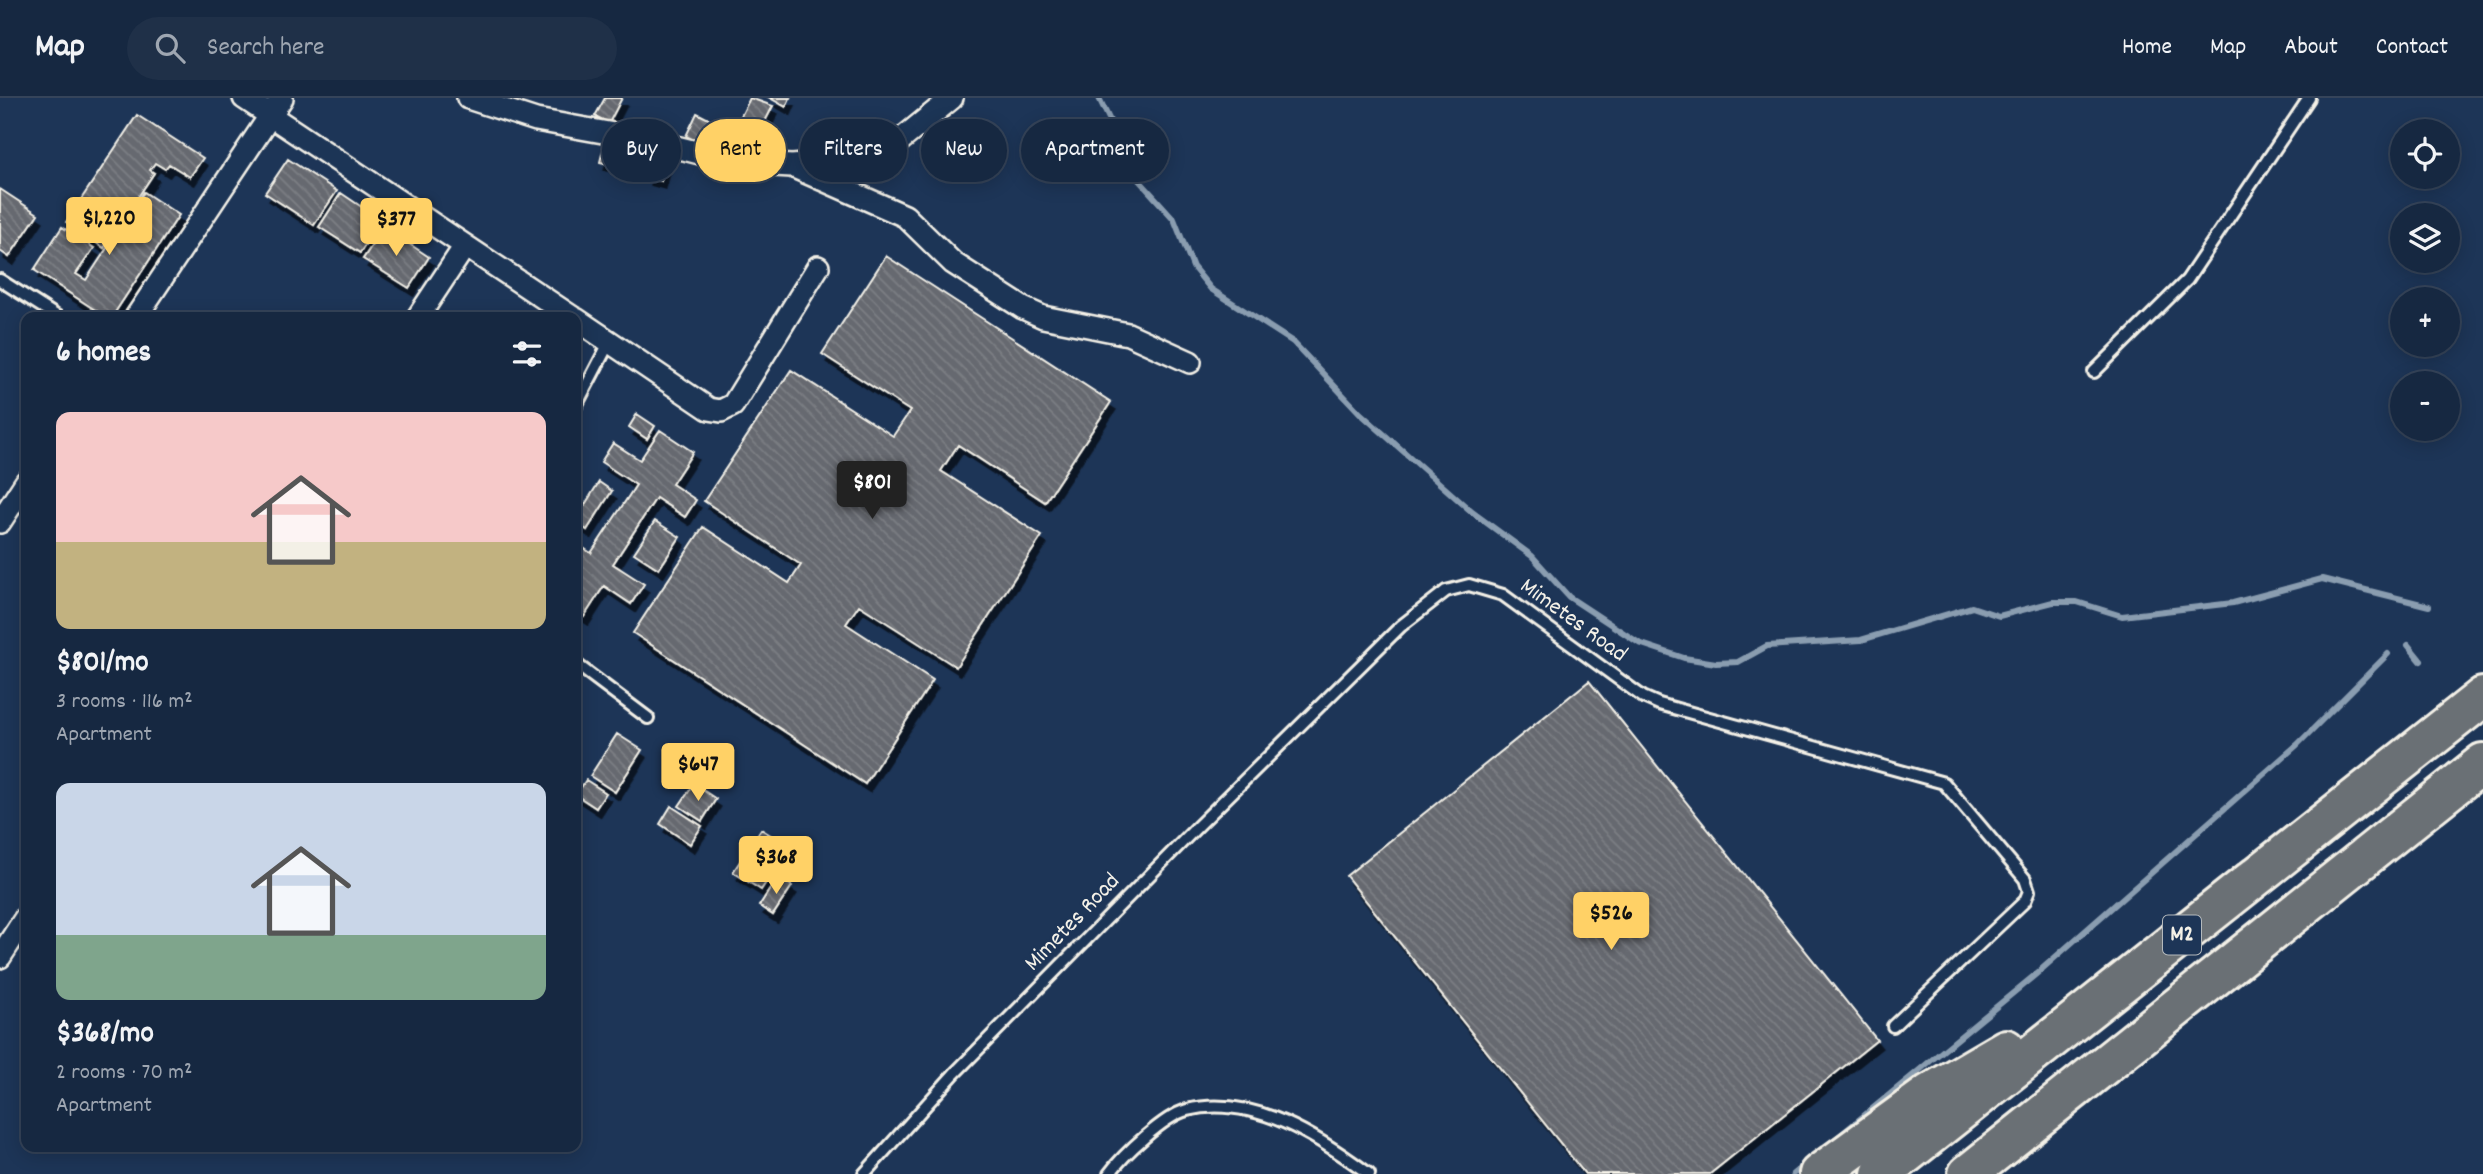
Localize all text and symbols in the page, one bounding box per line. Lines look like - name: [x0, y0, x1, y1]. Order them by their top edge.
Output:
- search box: [127, 17, 617, 80]
- text: Map: [35, 25, 85, 72]
- icon: search: [151, 29, 189, 67]
- text: Search here: [207, 30, 325, 67]
- text: Home: [2122, 31, 2172, 65]
- text: Map: [2210, 31, 2246, 65]
- text: About: [2284, 31, 2338, 65]
- text: Contact: [2376, 31, 2448, 65]
- chip: Buy: [602, 119, 681, 182]
- chip: Rent: [695, 119, 786, 182]
- chip: Filters: [800, 119, 907, 182]
- chip: New: [921, 119, 1007, 182]
- chip: Apartment: [1021, 119, 1169, 182]
- map controls: [2390, 119, 2460, 441]
- button: locate: [2390, 119, 2460, 189]
- pin: $1,220: [52, 198, 166, 257]
- pin: $377: [355, 198, 437, 258]
- text: $1,220: [82, 203, 136, 236]
- button: layers: [2390, 203, 2460, 273]
- text: $377: [376, 204, 416, 237]
- button: +: [2390, 287, 2460, 357]
- text: 6 homes: [56, 333, 151, 376]
- icon: filters: [508, 335, 546, 373]
- button: −: [2390, 371, 2460, 441]
- icon: home: [238, 457, 364, 583]
- pin: $801: [831, 462, 913, 521]
- text: $801: [853, 467, 891, 500]
- street label: Mimetes Road: [1512, 570, 1634, 672]
- text: $801/mo: [56, 643, 149, 686]
- text: 3 rooms · 116 m²: [56, 686, 193, 719]
- text: Apartment: [56, 719, 152, 752]
- pin: $647: [657, 744, 739, 803]
- text: $647: [677, 749, 719, 782]
- icon: home: [238, 828, 364, 954]
- pin: $368: [735, 836, 817, 896]
- text: $368: [755, 842, 797, 875]
- street label: Mimetes Road: [1017, 866, 1129, 980]
- pin: $526: [1570, 892, 1652, 952]
- text: $526: [1589, 898, 1633, 931]
- road number: M2: [2163, 916, 2201, 954]
- text: $368/mo: [56, 1014, 154, 1057]
- text: 2 rooms · 70 m²: [56, 1057, 192, 1090]
- text: Apartment: [56, 1090, 152, 1123]

